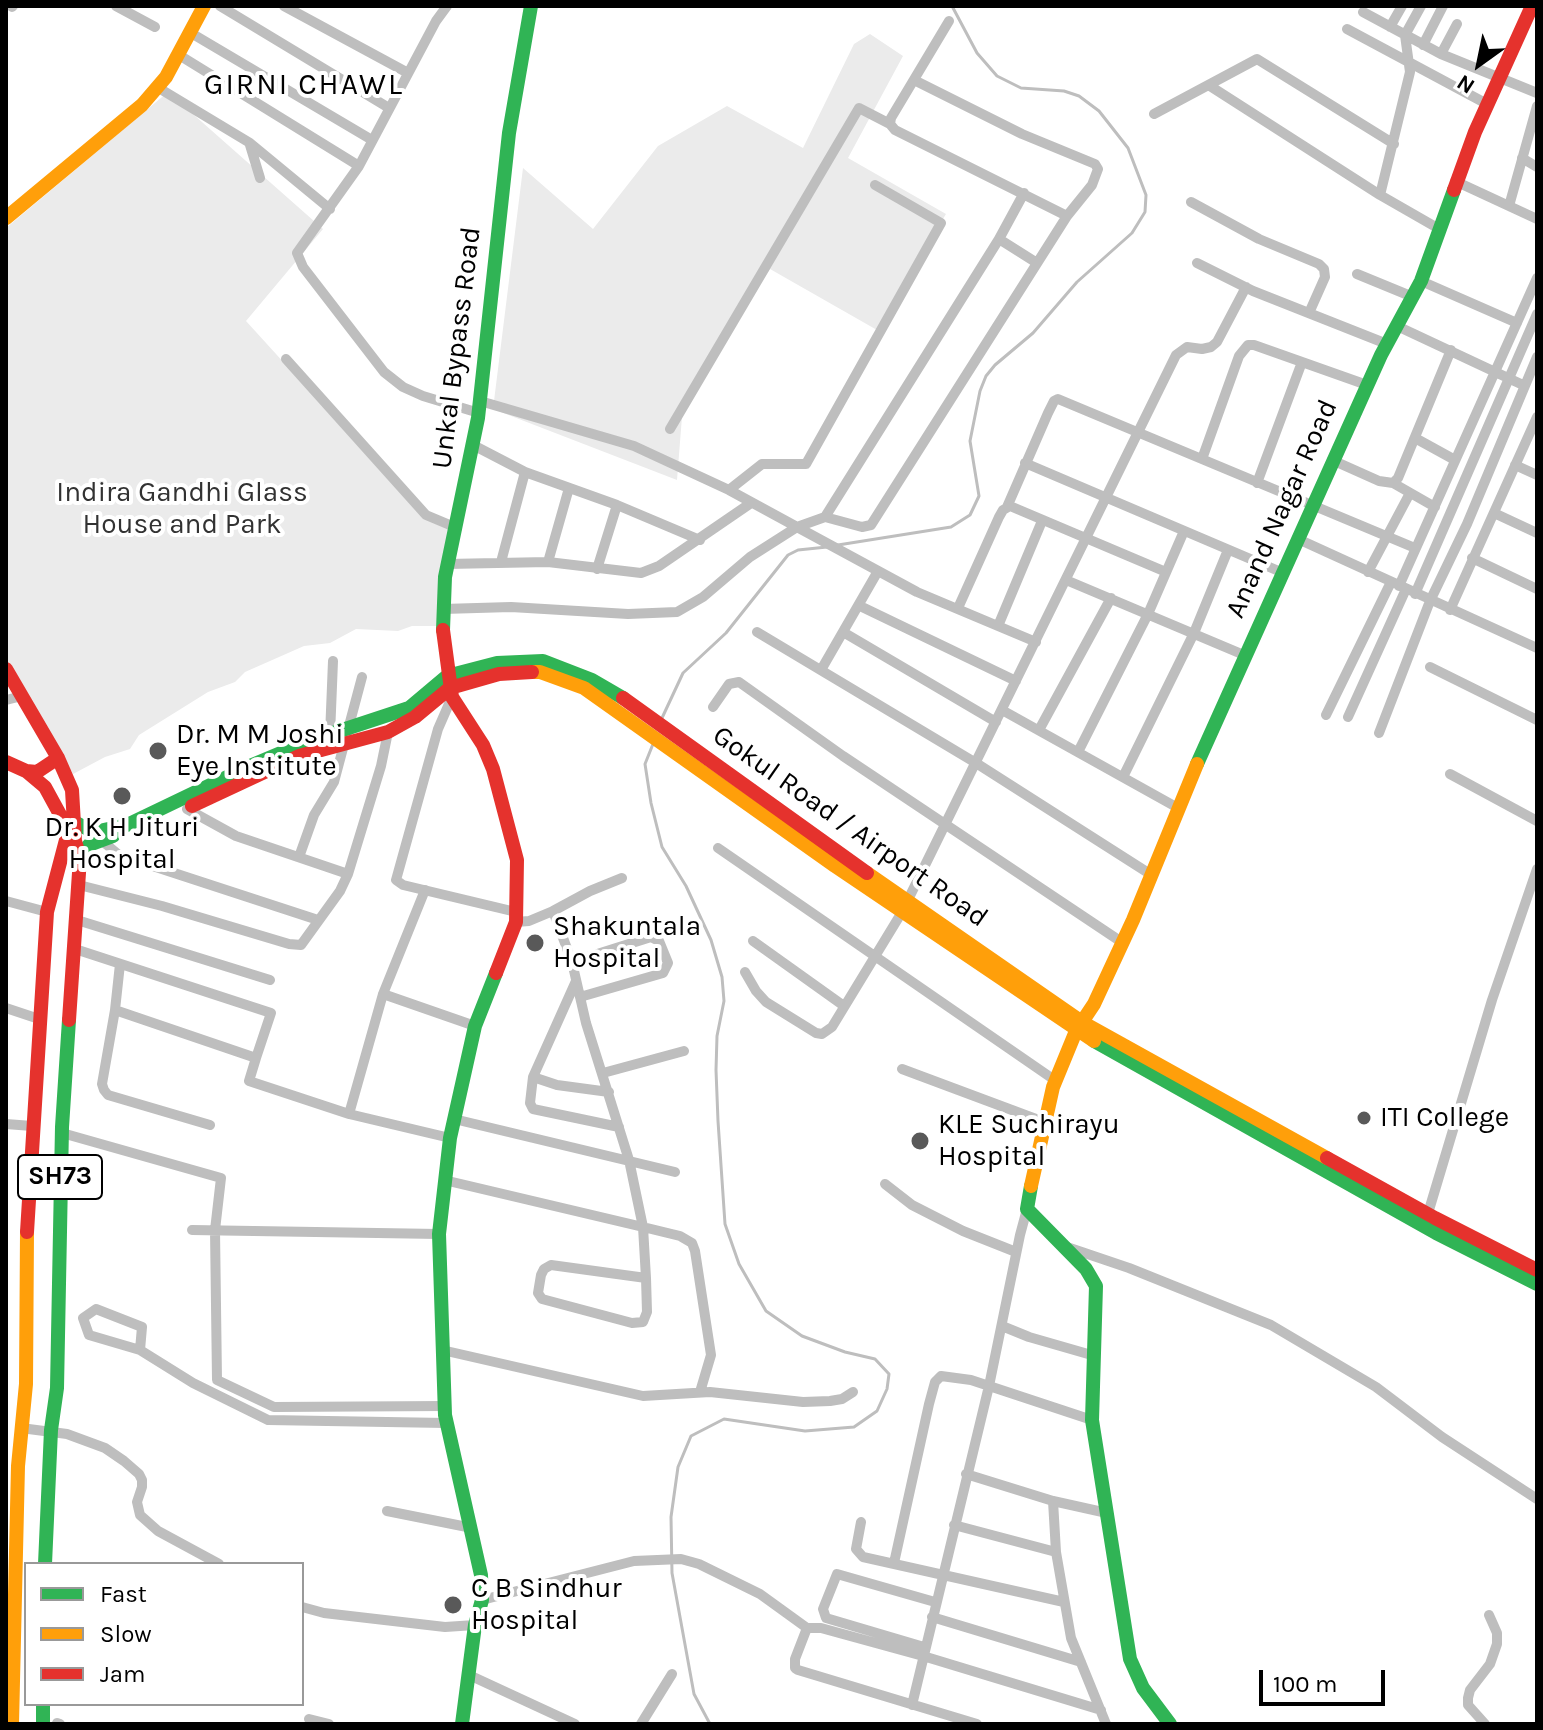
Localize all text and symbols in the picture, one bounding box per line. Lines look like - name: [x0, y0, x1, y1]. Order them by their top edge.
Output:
- north arrow: [1439, 24, 1519, 104]
- district label: GIRNI CHAWL: [204, 67, 404, 103]
- text: N: [1452, 69, 1480, 99]
- street label: Unkal Bypass Road: [425, 225, 489, 471]
- street label: Anand Nagar Road: [1219, 395, 1345, 623]
- park label: Indira Gandhi Glass House and Park: [56, 476, 308, 542]
- place label: Dr. M M Joshi Eye Institute: [176, 718, 344, 784]
- street label: Gokul Road / Airport Road: [706, 719, 994, 935]
- marker: Dr. M M Joshi Eye Institute: [147, 740, 169, 762]
- marker: Dr. K H Jituri Hospital: [111, 785, 133, 807]
- place label: Dr. K H Jituri Hospital: [45, 811, 199, 877]
- place label: Shakuntala Hospital: [553, 910, 701, 976]
- marker: Shakuntala Hospital: [524, 932, 546, 954]
- place label: ITI College: [1380, 1101, 1509, 1135]
- place label: KLE Suchirayu Hospital: [938, 1108, 1120, 1174]
- marker: ITI College: [1355, 1109, 1373, 1127]
- marker: KLE Suchirayu Hospital: [909, 1130, 931, 1152]
- road number: SH73: [18, 1155, 102, 1199]
- legend: [24, 1562, 304, 1706]
- place label: C B Sindhur Hospital: [471, 1572, 622, 1638]
- text: Fast: [100, 1580, 147, 1608]
- marker: C B Sindhur Hospital: [442, 1594, 464, 1616]
- text: Slow: [100, 1620, 152, 1648]
- scale bar: [1263, 1654, 1389, 1704]
- text: Jam: [100, 1660, 145, 1688]
- text: 100 m: [1273, 1670, 1338, 1698]

